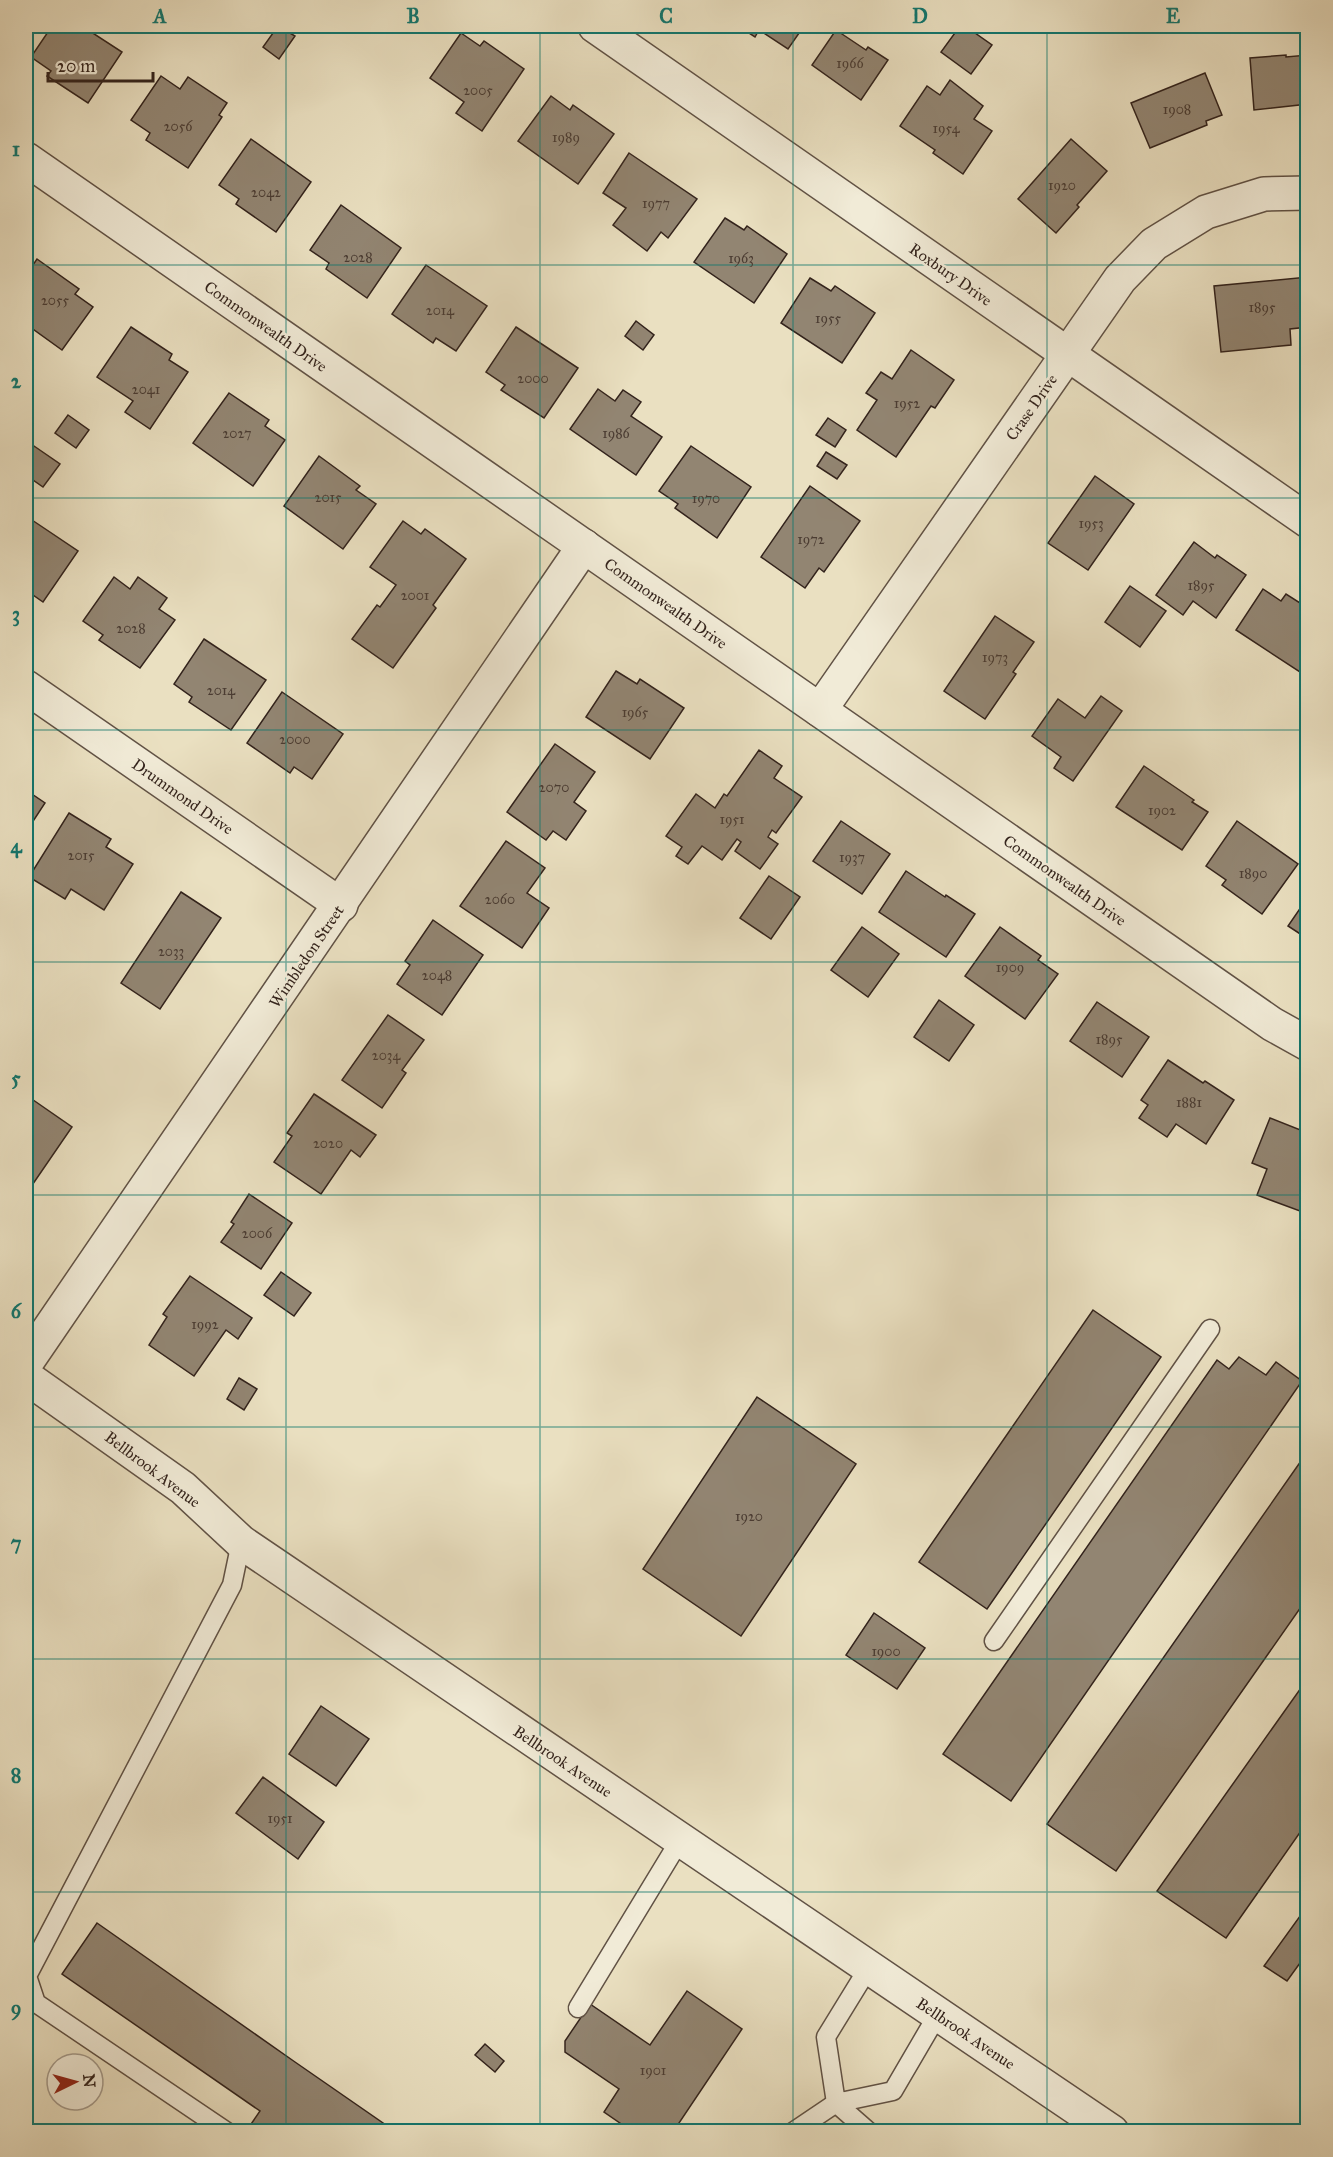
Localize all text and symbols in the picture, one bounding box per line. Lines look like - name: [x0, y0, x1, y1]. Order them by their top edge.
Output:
- text: A: [151, 4, 167, 28]
- text: B: [406, 4, 420, 28]
- text: C: [659, 4, 673, 28]
- text: D: [912, 4, 928, 28]
- text: E: [1166, 4, 1181, 28]
- scale bar: [48, 45, 153, 83]
- text: 20 m: [57, 55, 95, 77]
- house number: 1966: [836, 55, 864, 72]
- house number: 2005: [463, 82, 493, 99]
- house number: 1908: [1163, 101, 1191, 118]
- house number: 2056: [164, 118, 193, 135]
- house number: 1954: [933, 120, 961, 137]
- house number: 1989: [552, 129, 580, 146]
- text: 1: [12, 137, 20, 161]
- house number: 1920: [1048, 177, 1076, 194]
- house number: 2042: [251, 184, 281, 201]
- house number: 1977: [642, 195, 670, 212]
- street label: Roxbury Drive: [906, 239, 996, 310]
- house number: 2028: [343, 249, 373, 266]
- house number: 1963: [728, 250, 754, 267]
- street label: Commonwealth Drive: [201, 277, 331, 376]
- house number: 2055: [41, 292, 70, 309]
- house number: 1895: [1248, 299, 1276, 316]
- house number: 2014: [426, 302, 455, 319]
- house number: 1955: [815, 310, 841, 327]
- text: 2: [11, 369, 22, 393]
- house number: 2000: [517, 370, 549, 387]
- street label: Crase Drive: [1002, 370, 1061, 444]
- house number: 2041: [132, 381, 161, 398]
- house number: 1952: [894, 395, 920, 412]
- house number: 2027: [222, 425, 252, 442]
- house number: 1986: [602, 425, 631, 442]
- house number: 2015: [315, 489, 342, 506]
- house number: 1970: [692, 490, 720, 507]
- house number: 1953: [1078, 515, 1104, 532]
- house number: 1972: [797, 531, 825, 548]
- street label: Commonwealth Drive: [601, 554, 731, 653]
- house number: 1895: [1187, 577, 1215, 594]
- house number: 2001: [401, 587, 430, 604]
- text: 3: [12, 602, 20, 627]
- house number: 2028: [116, 620, 146, 637]
- house number: 1973: [982, 649, 1008, 666]
- house number: 2014: [207, 682, 236, 699]
- house number: 1965: [622, 704, 649, 721]
- house number: 2000: [279, 731, 311, 748]
- street label: Drummond Drive: [128, 754, 237, 839]
- house number: 2070: [539, 779, 569, 796]
- house number: 1902: [1148, 802, 1176, 819]
- house number: 1951: [720, 811, 745, 828]
- street label: Commonwealth Drive: [1000, 831, 1130, 930]
- text: 4: [10, 834, 22, 859]
- house number: 2015: [68, 847, 95, 864]
- house number: 1937: [839, 849, 865, 866]
- house number: 1890: [1239, 865, 1267, 882]
- house number: 2060: [485, 891, 515, 908]
- street label: Wimbledon Street: [265, 901, 348, 1011]
- house number: 2033: [158, 943, 184, 960]
- house number: 1909: [996, 959, 1024, 976]
- house number: 2048: [422, 967, 452, 984]
- house number: 1895: [1095, 1031, 1123, 1048]
- house number: 2034: [372, 1047, 401, 1064]
- text: 5: [11, 1066, 21, 1090]
- house number: 1881: [1176, 1094, 1202, 1111]
- house number: 2020: [313, 1135, 343, 1152]
- house number: 2006: [242, 1225, 273, 1242]
- text: 6: [11, 1299, 23, 1323]
- house number: 1992: [191, 1316, 219, 1333]
- street label: Bellbrook Avenue: [101, 1427, 204, 1512]
- house number: 1920: [735, 1508, 763, 1525]
- text: 7: [11, 1531, 22, 1555]
- house number: 1900: [871, 1643, 901, 1660]
- street label: Bellbrook Avenue: [510, 1721, 616, 1802]
- text: 8: [11, 1763, 21, 1787]
- house number: 1951: [268, 1810, 293, 1827]
- street label: Bellbrook Avenue: [913, 1993, 1019, 2074]
- text: 9: [11, 1996, 21, 2021]
- north arrow: [45, 2052, 105, 2112]
- house number: 1901: [640, 2062, 667, 2079]
- text: N: [79, 2073, 100, 2089]

